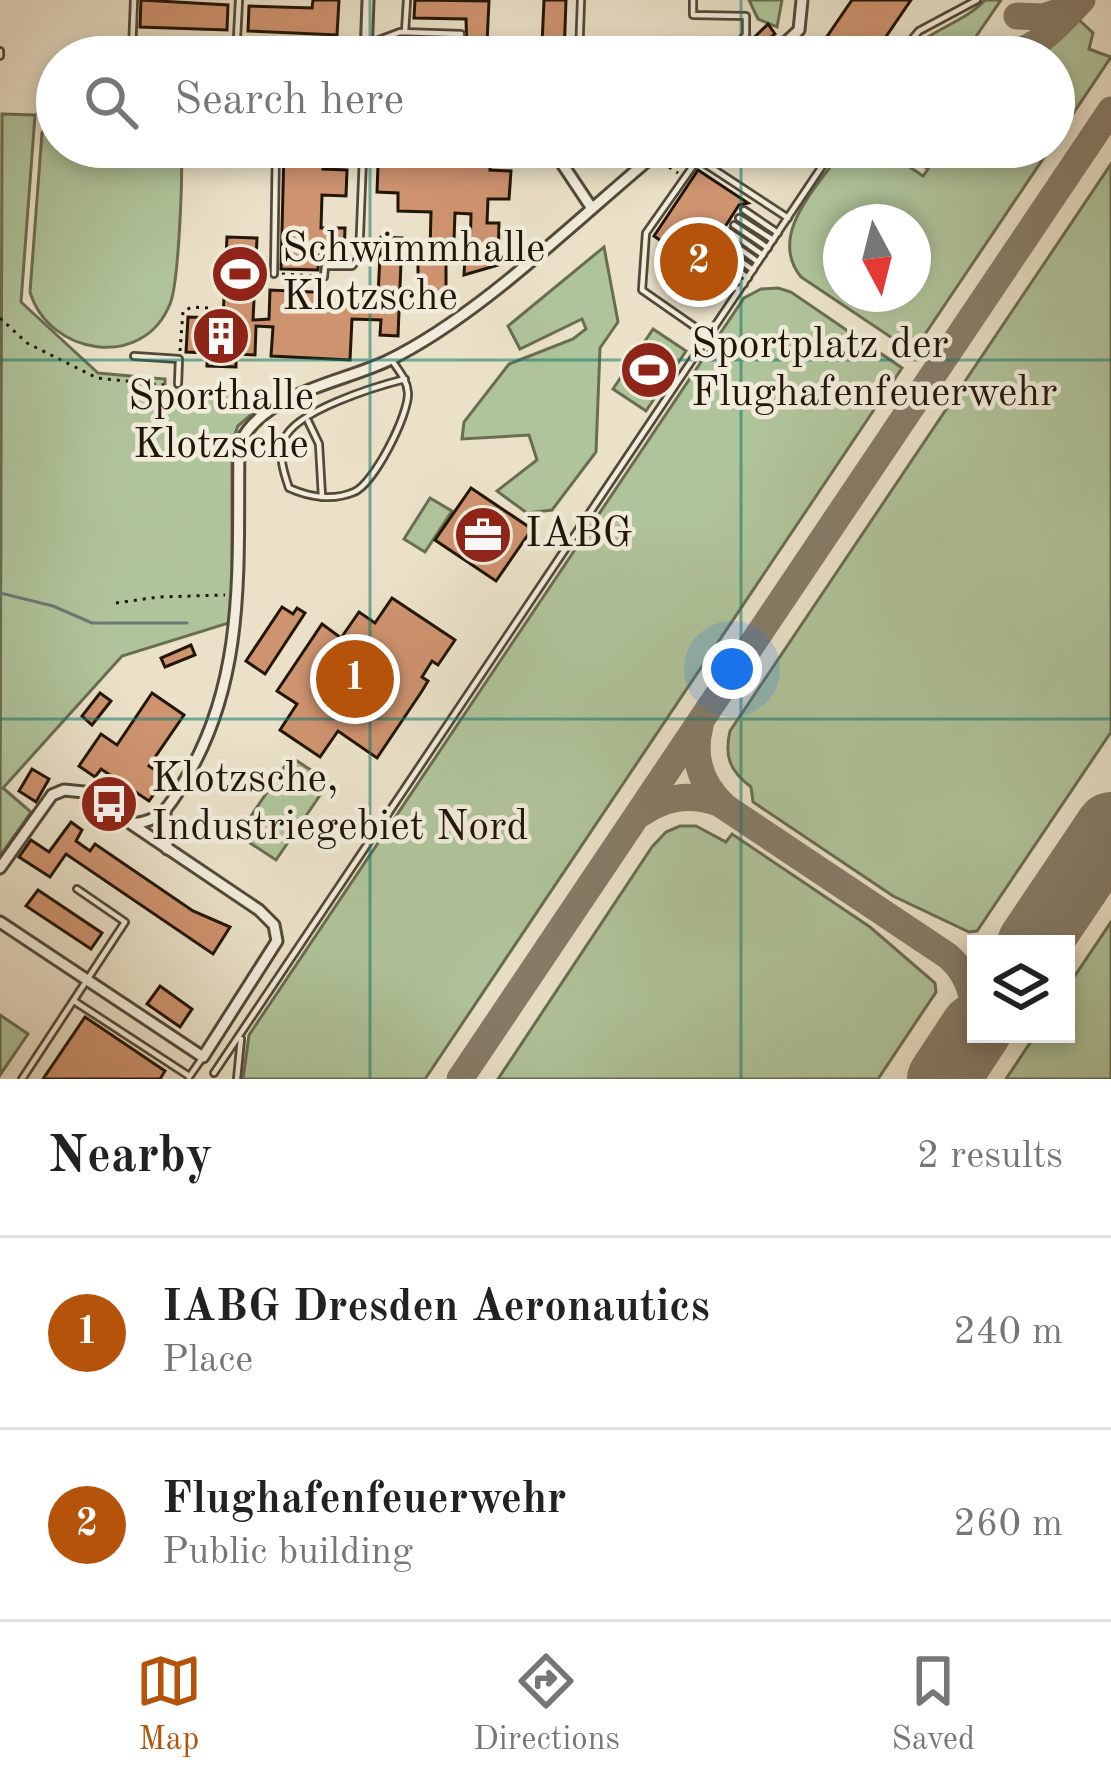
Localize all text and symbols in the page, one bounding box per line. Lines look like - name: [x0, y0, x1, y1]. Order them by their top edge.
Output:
- search box: [36, 36, 1075, 168]
- icon: search: [78, 69, 144, 135]
- text: Search here: [174, 79, 404, 124]
- north arrow: [823, 204, 931, 312]
- pin: 2: [660, 217, 738, 307]
- place label: Schwimmhalle Klotzsche: [282, 229, 545, 319]
- sports icon: Schwimmhalle Klotzsche: [209, 243, 271, 305]
- building icon: Sporthalle Klotzsche: [190, 305, 252, 367]
- place label: Sportplatz der Flughafenfeuerwehr: [691, 325, 1057, 415]
- sports icon: Sportplatz der Flughafenfeuerwehr: [618, 339, 680, 401]
- place label: Sporthalle Klotzsche: [128, 377, 314, 467]
- office icon: IABG: [452, 504, 514, 566]
- place label: IABG: [525, 514, 633, 556]
- pin: 1: [316, 634, 394, 724]
- your location: [702, 639, 762, 699]
- place label: Klotzsche, Industriegebiet Nord: [151, 759, 528, 849]
- bus stop icon: Klotzsche, Industriegebiet Nord: [78, 773, 140, 835]
- map controls: [967, 935, 1075, 1043]
- button: layers: [967, 935, 1075, 1043]
- text: Nearby: [48, 1132, 213, 1183]
- text: 2 results: [917, 1137, 1063, 1176]
- text: IABG Dresden Aeronautics: [162, 1286, 710, 1331]
- text: 1: [76, 1313, 98, 1352]
- text: 240 m: [953, 1313, 1063, 1352]
- text: Place: [162, 1341, 253, 1380]
- text: Flughafenfeuerwehr: [162, 1478, 567, 1523]
- text: 2: [76, 1505, 98, 1544]
- text: 260 m: [953, 1505, 1063, 1544]
- text: Public building: [162, 1533, 413, 1572]
- tab: Map: [136, 1648, 202, 1761]
- tab: Directions: [473, 1648, 620, 1761]
- tab: Saved: [891, 1648, 975, 1761]

